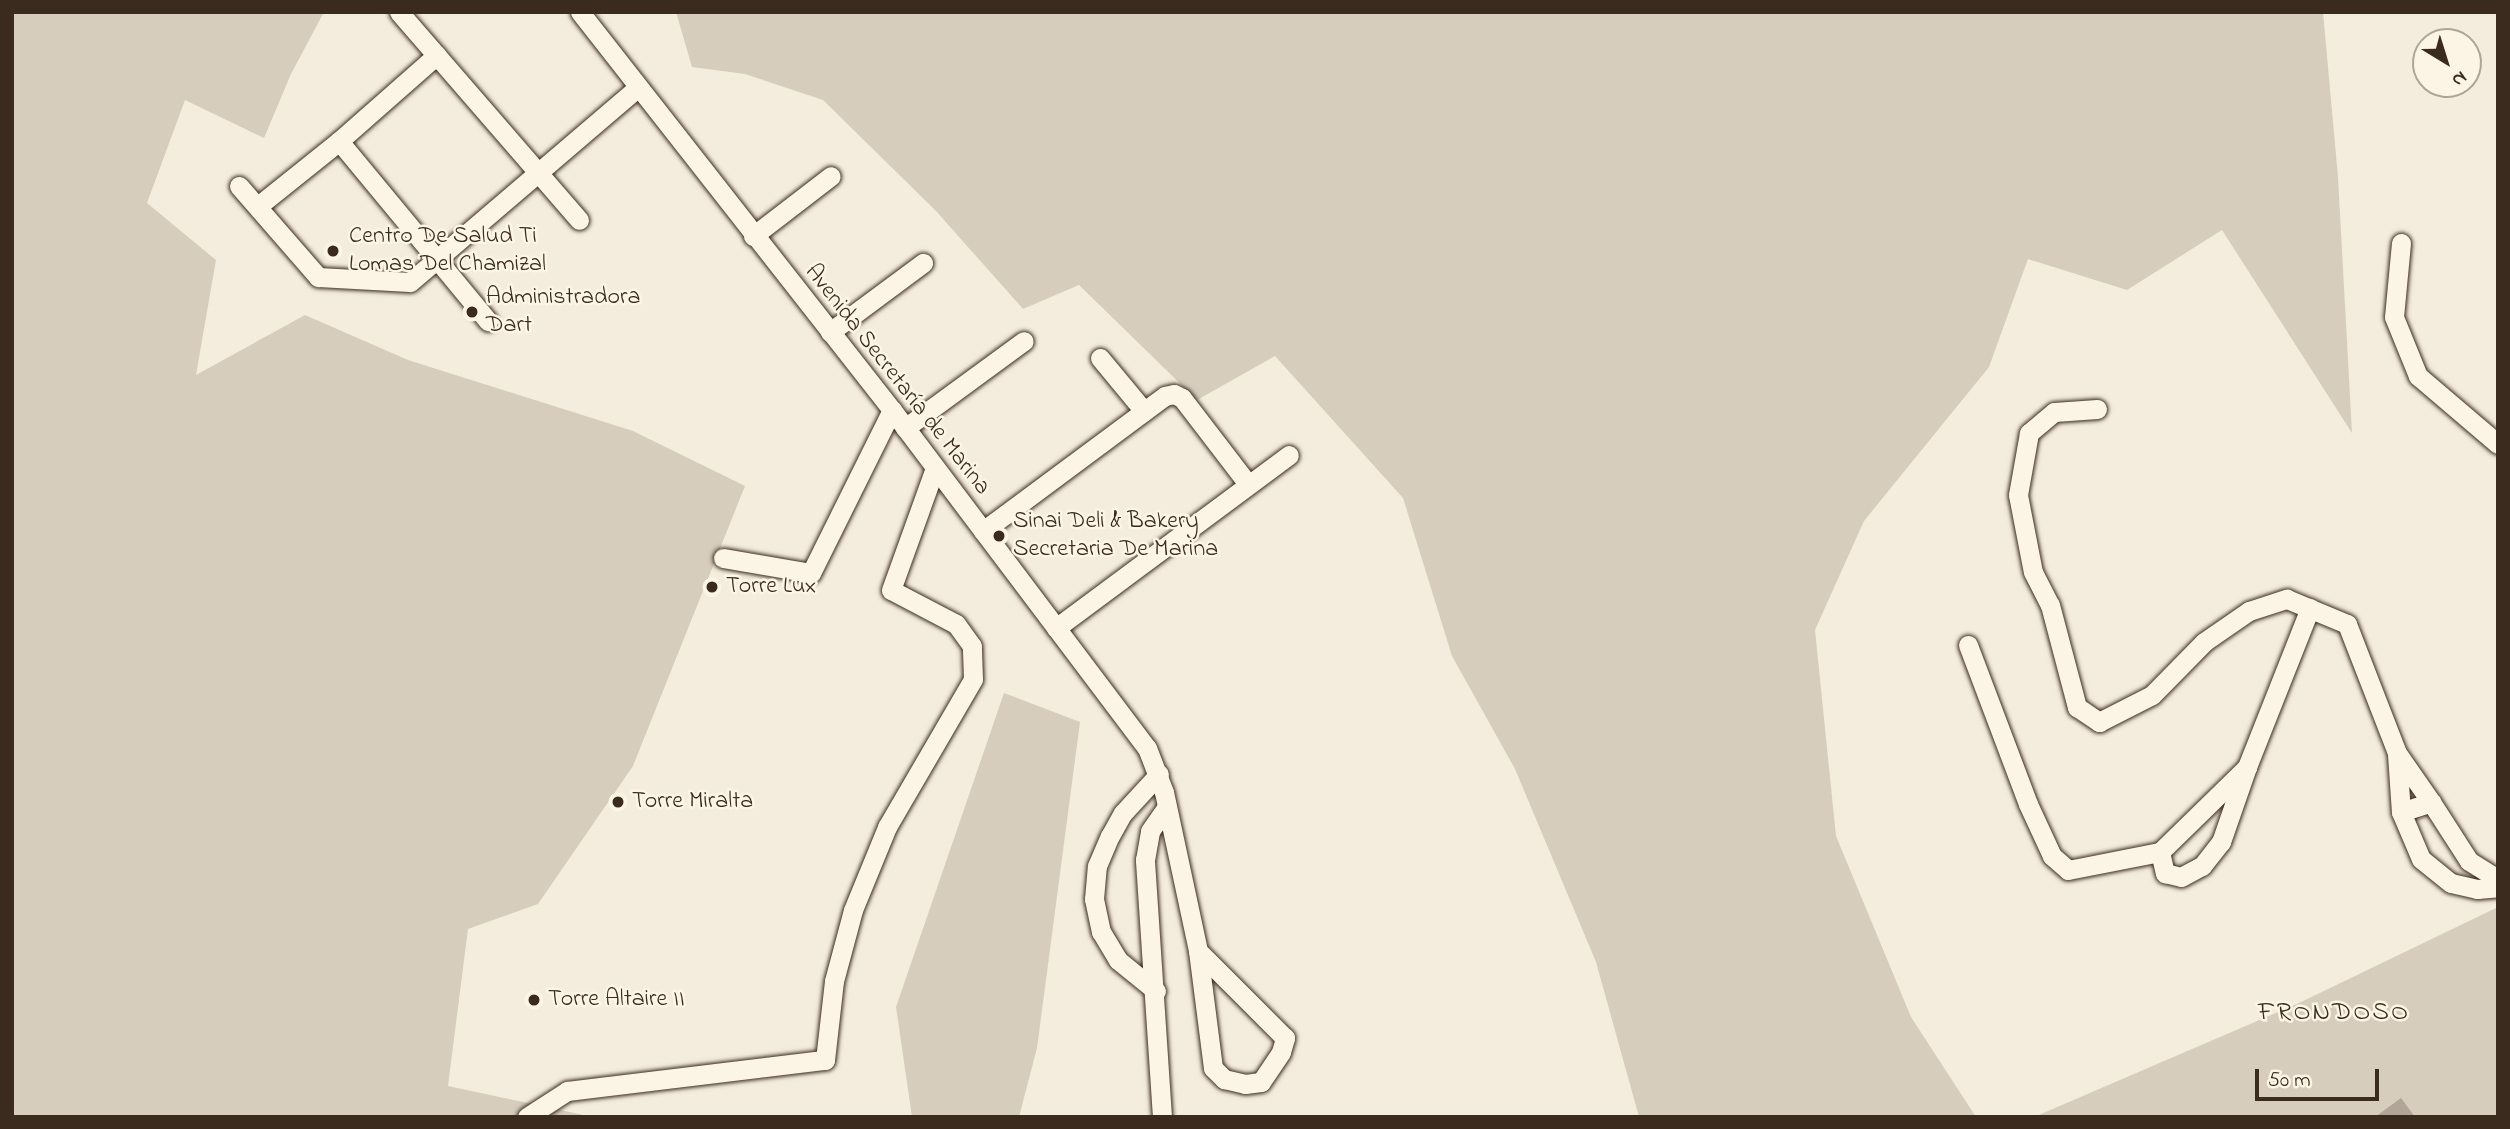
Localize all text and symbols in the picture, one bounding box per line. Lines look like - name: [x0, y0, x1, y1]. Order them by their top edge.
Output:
- north arrow: [2412, 28, 2482, 98]
- text: N: [2446, 64, 2472, 93]
- place label: Centro De Salud Ti Lomas Del Chamizal: [349, 223, 546, 279]
- marker: Centro De Salud Ti Lomas Del Chamizal: [323, 241, 343, 261]
- street label: Avenida Secretaría de Marina: [798, 259, 996, 501]
- place label: Administradora Dart: [486, 284, 640, 340]
- marker: Administradora Dart: [464, 304, 480, 320]
- place label: Sinai Deli & Bakery Secretaria De Marina: [1013, 508, 1218, 564]
- marker: Sinai Deli & Bakery Secretaria De Marina: [991, 528, 1007, 544]
- place label: Torre Lux: [726, 573, 816, 601]
- marker: Torre Lux: [704, 579, 720, 595]
- place label: Torre Miralta: [632, 788, 753, 816]
- marker: Torre Miralta: [610, 794, 626, 810]
- place label: Torre Altaire II: [548, 986, 685, 1014]
- marker: Torre Altaire II: [526, 992, 542, 1008]
- district label: FRONDOSO: [2259, 998, 2409, 1030]
- scale bar: [2258, 1056, 2382, 1100]
- text: 50 m: [2268, 1066, 2311, 1096]

